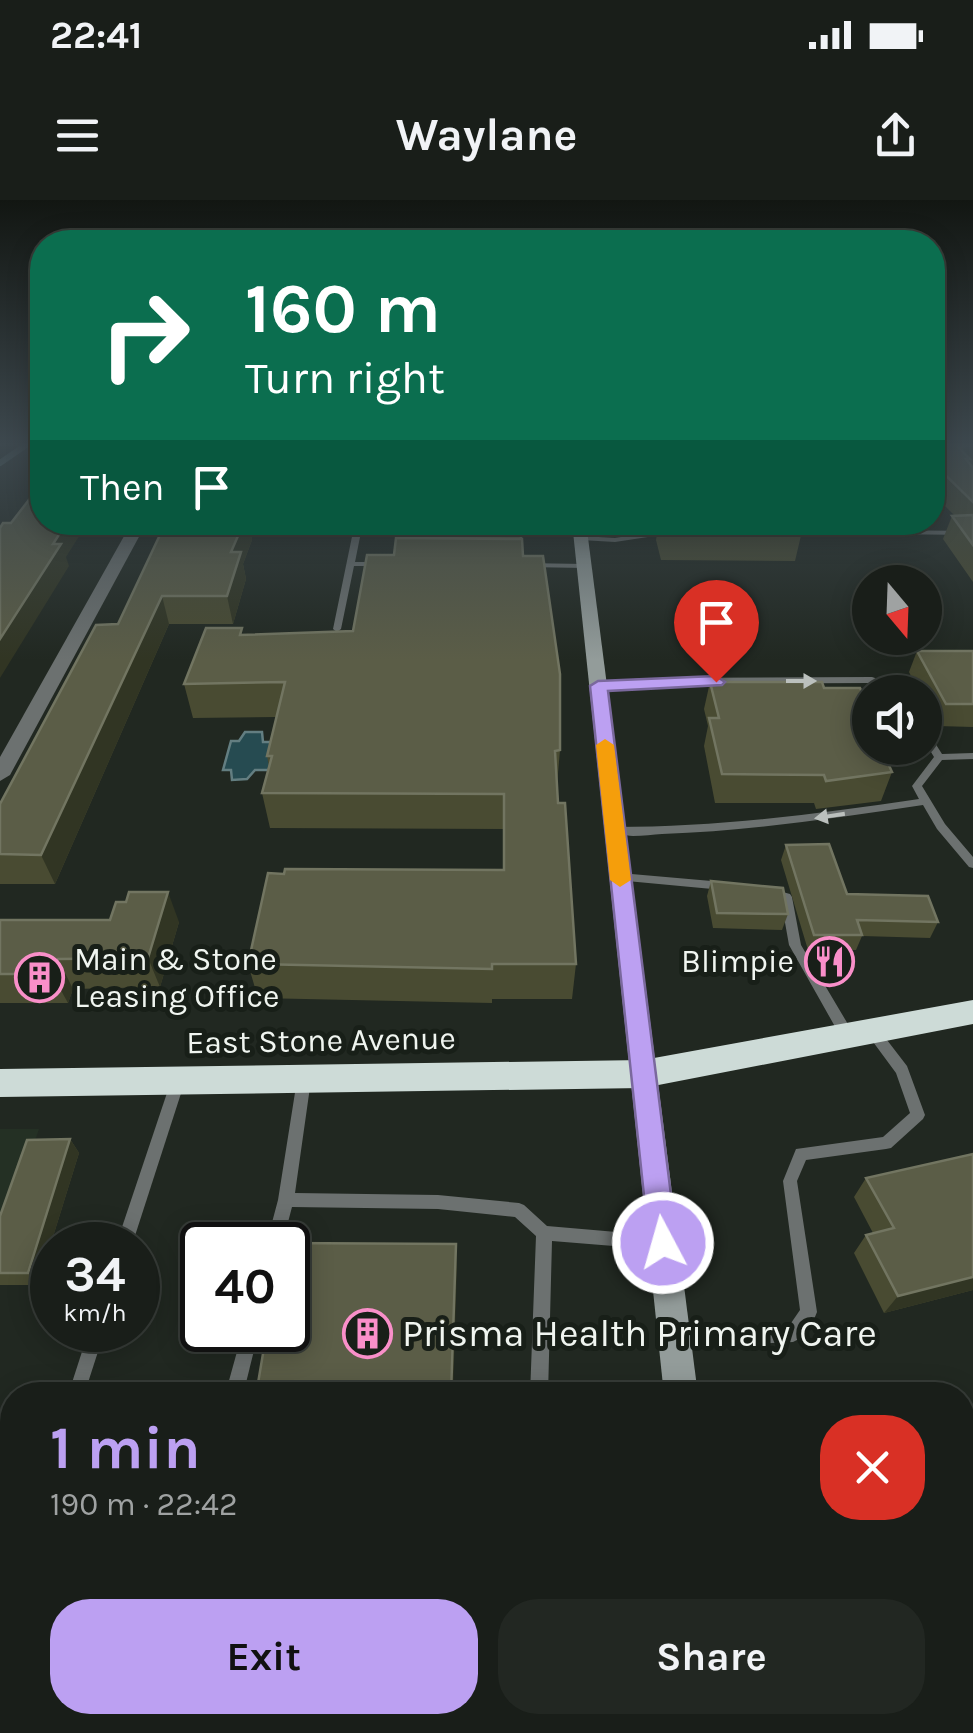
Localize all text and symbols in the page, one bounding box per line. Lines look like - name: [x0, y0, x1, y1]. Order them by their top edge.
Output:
- text: 22:41: [50, 13, 142, 58]
- icon: menu: [50, 108, 105, 163]
- icon: share: [868, 108, 923, 163]
- text: Waylane: [396, 109, 577, 161]
- text: 160 m: [245, 268, 441, 350]
- icon: right: [80, 270, 210, 400]
- text: Turn right: [245, 352, 445, 404]
- icon: arrive: [184, 460, 239, 515]
- text: Then: [80, 465, 164, 510]
- north arrow: [852, 565, 942, 655]
- map controls: [852, 565, 942, 765]
- pin: [674, 580, 759, 683]
- icon: arrive: [689, 595, 744, 650]
- one-way arrow: [785, 673, 817, 689]
- button: sound: [852, 675, 942, 765]
- one-way arrow: [813, 808, 845, 824]
- restaurant icon: Blimpie: [803, 935, 855, 987]
- place label: Main & Stone Leasing Office: [74, 941, 279, 1015]
- place label: Blimpie: [681, 943, 794, 980]
- building icon: Main & Stone Leasing Office: [13, 951, 65, 1003]
- street label: East Stone Avenue: [186, 1020, 456, 1061]
- position arrow: [611, 1191, 715, 1295]
- speed limit sign: 40: [180, 1222, 310, 1352]
- text: 34: [65, 1245, 125, 1304]
- text: km/h: [63, 1298, 127, 1327]
- building icon: Prisma Health Primary Care: [341, 1307, 393, 1359]
- place label: Prisma Health Primary Care: [402, 1311, 877, 1356]
- text: 1 min: [50, 1413, 201, 1483]
- button: close: [820, 1415, 925, 1520]
- text: 190 m · 22:42: [50, 1486, 237, 1523]
- button: Exit: [50, 1599, 478, 1714]
- button: Share: [498, 1599, 925, 1714]

